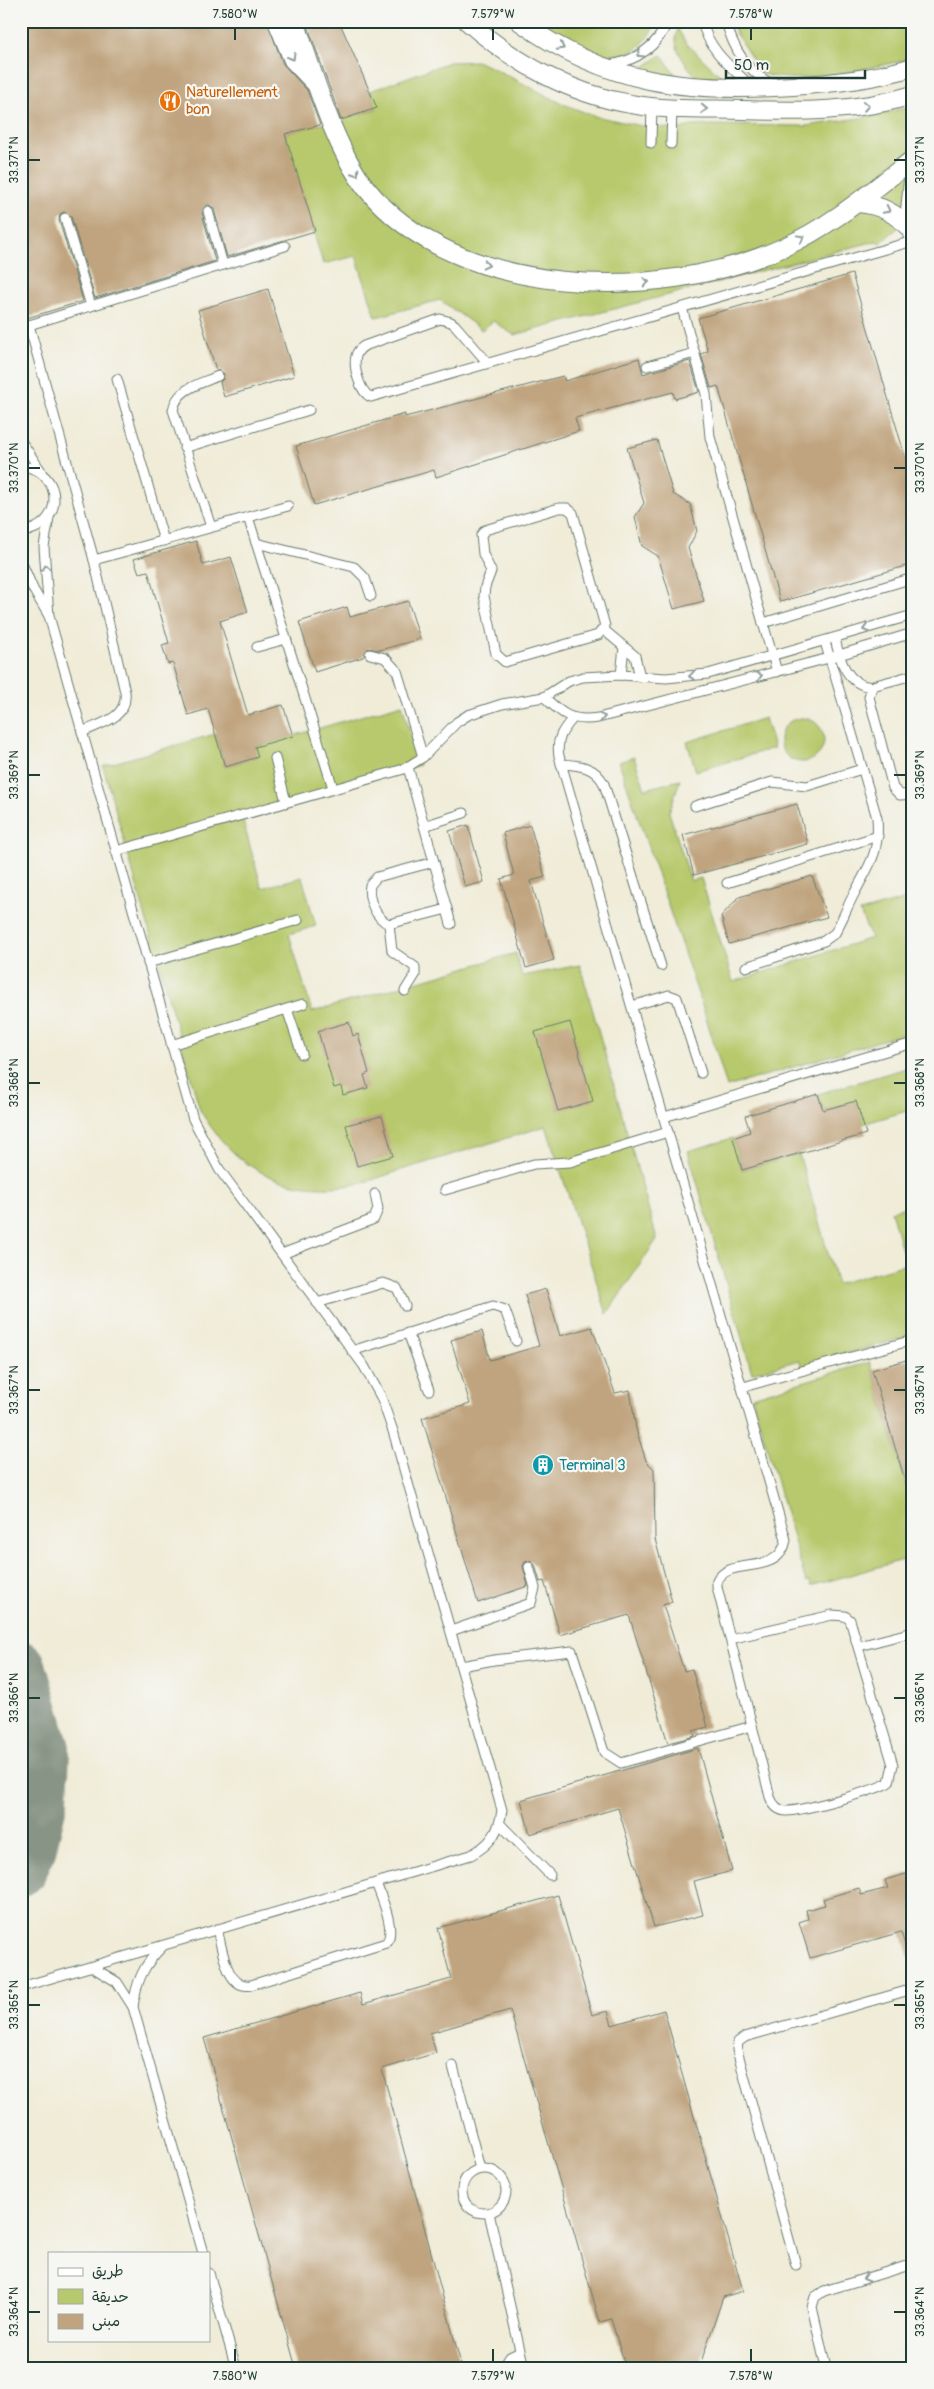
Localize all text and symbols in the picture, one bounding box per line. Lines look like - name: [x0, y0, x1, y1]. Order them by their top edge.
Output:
- text: 7.580°W: [212, 7, 258, 22]
- text: 7.579°W: [471, 7, 515, 22]
- text: 7.578°W: [729, 7, 773, 22]
- one-way arrow: [555, 41, 564, 51]
- one-way arrow: [637, 48, 646, 58]
- scale bar: [726, 48, 865, 80]
- one-way arrow: [286, 51, 296, 60]
- text: 50 m: [734, 56, 769, 75]
- place label: Naturellement bon: [186, 83, 279, 119]
- restaurant icon: Naturellement bon: [158, 89, 182, 113]
- one-way arrow: [862, 101, 870, 111]
- one-way arrow: [700, 103, 708, 114]
- text: 33.371°N: [7, 136, 22, 184]
- text: 33.371°N: [913, 136, 928, 184]
- one-way arrow: [350, 168, 360, 177]
- one-way arrow: [882, 204, 891, 215]
- one-way arrow: [796, 234, 805, 244]
- one-way arrow: [481, 259, 490, 270]
- one-way arrow: [643, 276, 651, 287]
- text: 33.370°N: [7, 443, 22, 493]
- text: 33.370°N: [913, 443, 928, 493]
- one-way arrow: [41, 563, 52, 571]
- one-way arrow: [862, 624, 871, 634]
- one-way arrow: [688, 670, 696, 681]
- one-way arrow: [755, 672, 763, 682]
- one-way arrow: [597, 712, 606, 723]
- text: 33.369°N: [7, 750, 22, 800]
- text: 33.369°N: [913, 750, 928, 800]
- text: 33.368°N: [7, 1058, 22, 1108]
- text: 33.368°N: [913, 1058, 928, 1108]
- text: 33.367°N: [7, 1365, 22, 1415]
- text: 33.367°N: [913, 1365, 928, 1415]
- building icon: Terminal 3: [531, 1453, 555, 1477]
- place label: Terminal 3: [559, 1456, 626, 1475]
- text: 33.366°N: [7, 1673, 22, 1723]
- text: 33.366°N: [913, 1673, 928, 1723]
- text: 33.365°N: [7, 1980, 22, 2030]
- text: 33.365°N: [913, 1980, 928, 2030]
- legend: [48, 2252, 210, 2342]
- text: طريق: [92, 2262, 124, 2281]
- one-way arrow: [862, 2273, 871, 2283]
- text: 33.364°N: [7, 2287, 22, 2337]
- text: 33.364°N: [913, 2287, 928, 2337]
- text: حديقة: [92, 2288, 129, 2307]
- text: مبنى: [92, 2312, 120, 2331]
- text: 7.580°W: [212, 2369, 258, 2384]
- text: 7.579°W: [471, 2369, 515, 2384]
- text: 7.578°W: [729, 2369, 773, 2384]

